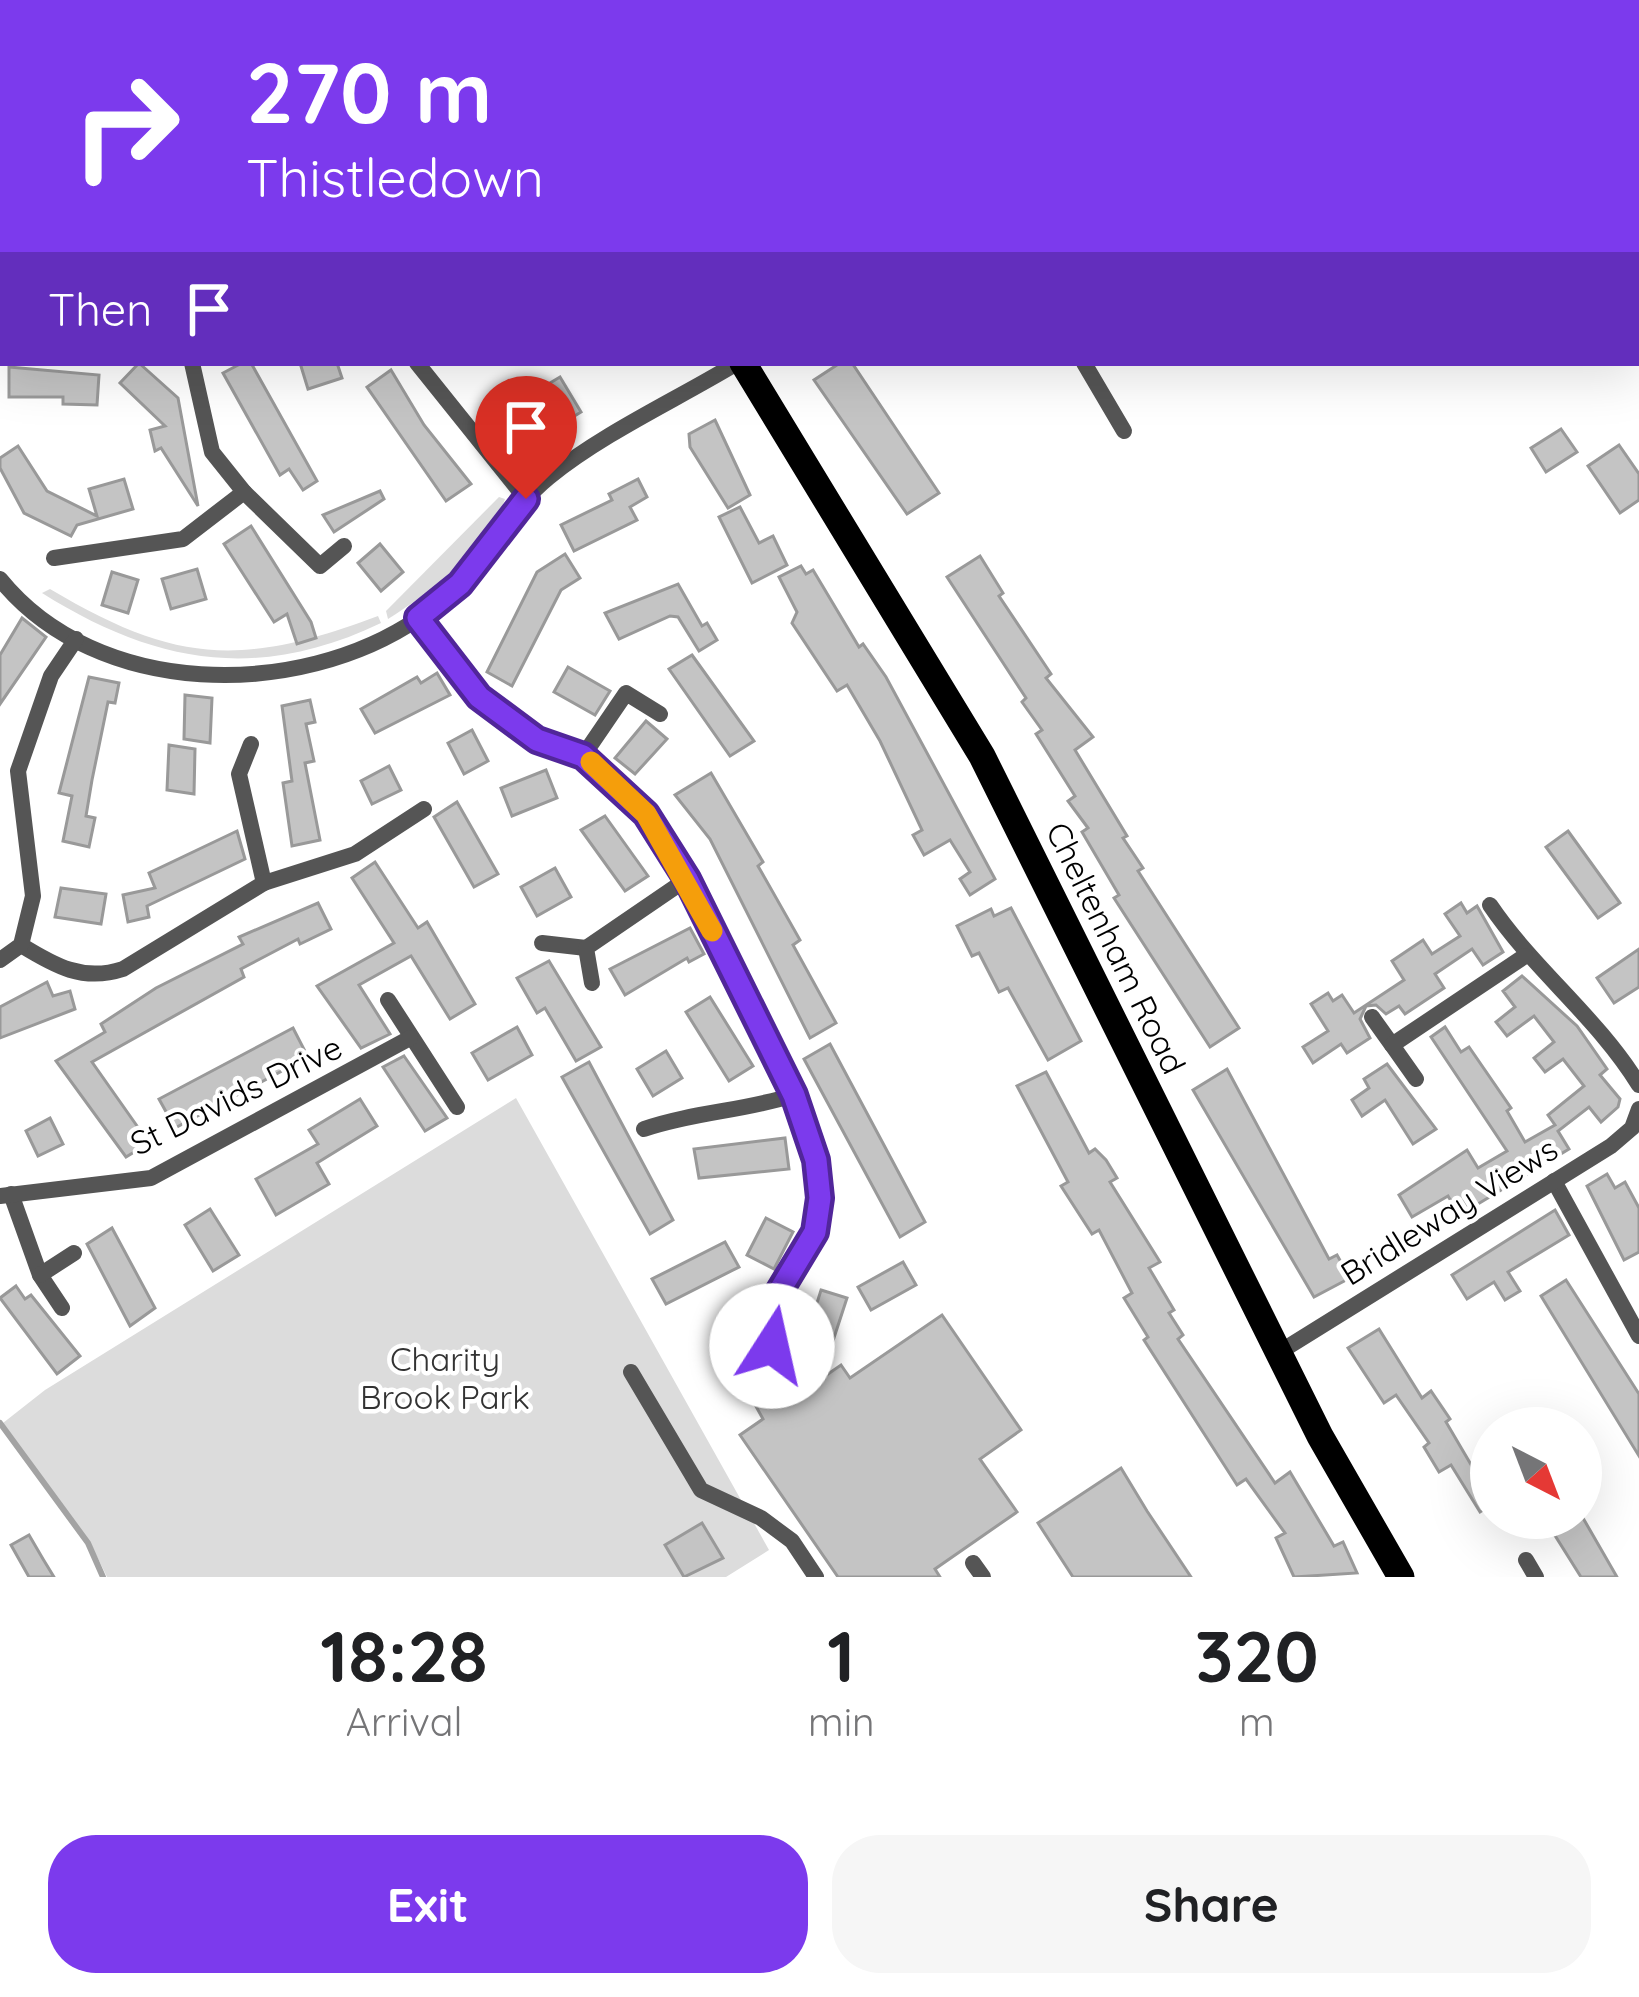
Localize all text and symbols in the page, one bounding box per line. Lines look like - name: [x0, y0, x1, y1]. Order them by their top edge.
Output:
- text: 270 m: [246, 39, 492, 144]
- icon: right: [48, 48, 204, 204]
- text: Thistledown: [246, 143, 544, 211]
- icon: arrive: [176, 276, 242, 342]
- text: Then: [48, 281, 152, 337]
- pin: [475, 376, 577, 499]
- icon: arrive: [493, 394, 559, 460]
- street label: Cheltenham Road: [1038, 815, 1195, 1080]
- street label: St Davids Drive: [123, 1026, 348, 1164]
- street label: Bridleway Views: [1333, 1128, 1565, 1294]
- position arrow: [709, 1283, 835, 1409]
- park label: Charity Brook Park: [360, 1338, 530, 1417]
- north arrow: [1470, 1407, 1602, 1539]
- map controls: [1470, 1407, 1602, 1539]
- text: 18:28: [320, 1610, 488, 1700]
- text: 1: [827, 1610, 855, 1700]
- text: 320: [1195, 1610, 1319, 1700]
- text: Arrival: [346, 1697, 462, 1746]
- text: min: [808, 1697, 875, 1746]
- text: m: [1239, 1697, 1275, 1746]
- button: Exit: [48, 1835, 808, 1973]
- button: Share: [832, 1835, 1591, 1973]

